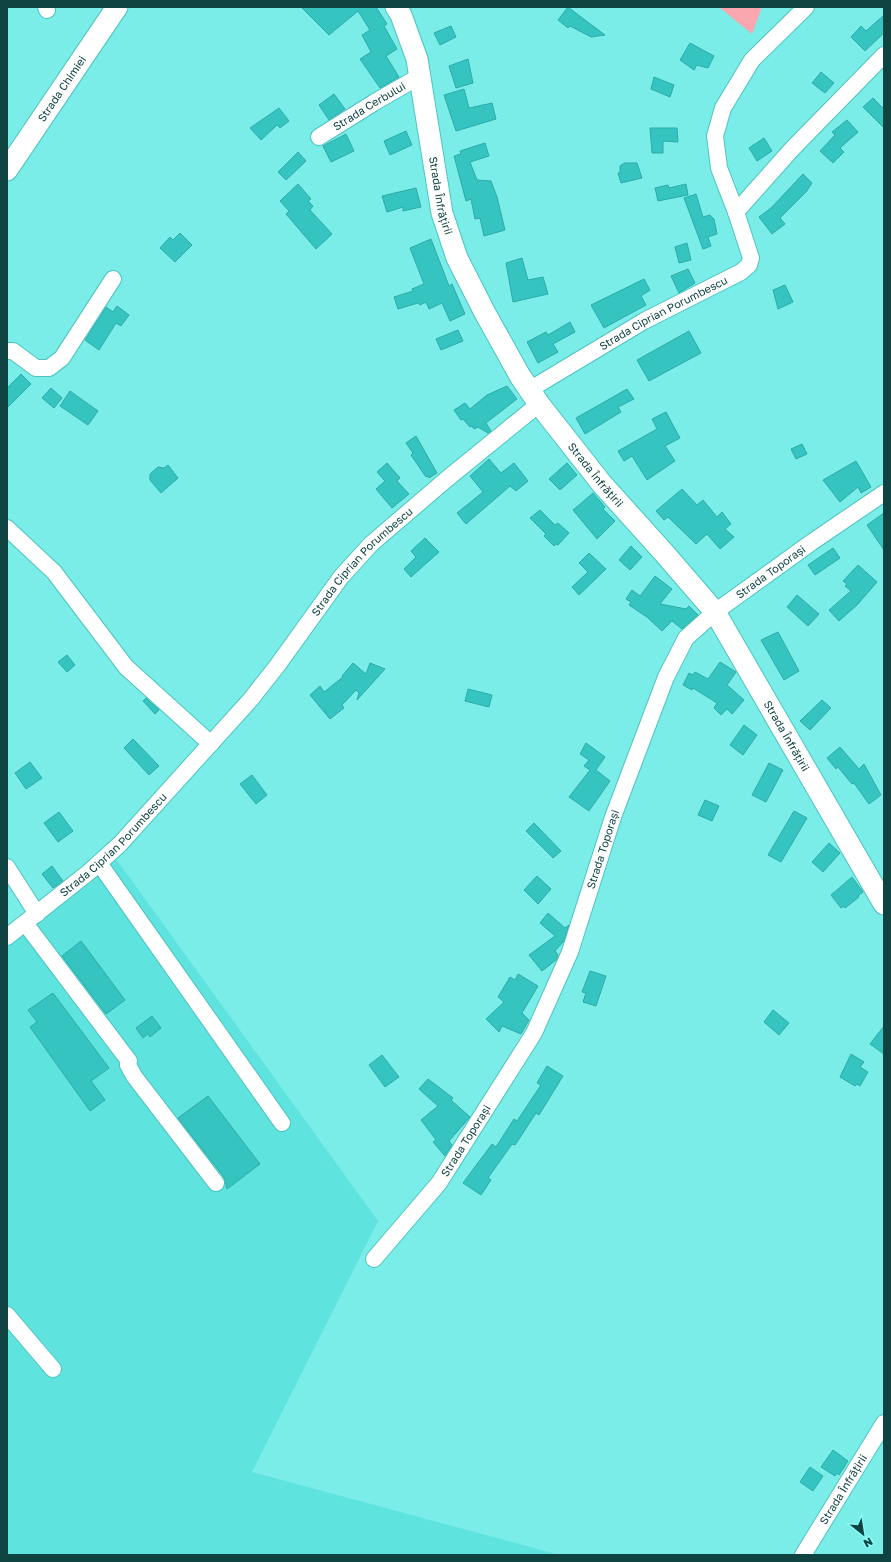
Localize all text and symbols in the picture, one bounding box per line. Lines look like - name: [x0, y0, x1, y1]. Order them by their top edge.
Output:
- street label: Strada Chimiei: [35, 53, 88, 124]
- street label: Strada Cerbului: [331, 79, 407, 133]
- street label: Strada Înfrățirii: [427, 156, 456, 236]
- street label: Strada Ciprian Porumbescu: [597, 273, 729, 352]
- street label: Strada Înfrățirii: [566, 440, 626, 509]
- street label: Strada Ciprian Porumbescu: [308, 504, 415, 618]
- street label: Strada Toporași: [733, 542, 808, 601]
- street label: Strada Înfrățirii: [762, 698, 813, 773]
- street label: Strada Ciprian Porumbescu: [57, 790, 169, 899]
- street label: Strada Toporași: [584, 808, 621, 890]
- street label: Strada Toporași: [438, 1102, 493, 1179]
- street label: Strada Înfrățirii: [816, 1452, 869, 1526]
- north arrow: [843, 1514, 883, 1554]
- text: N: [861, 1535, 875, 1551]

